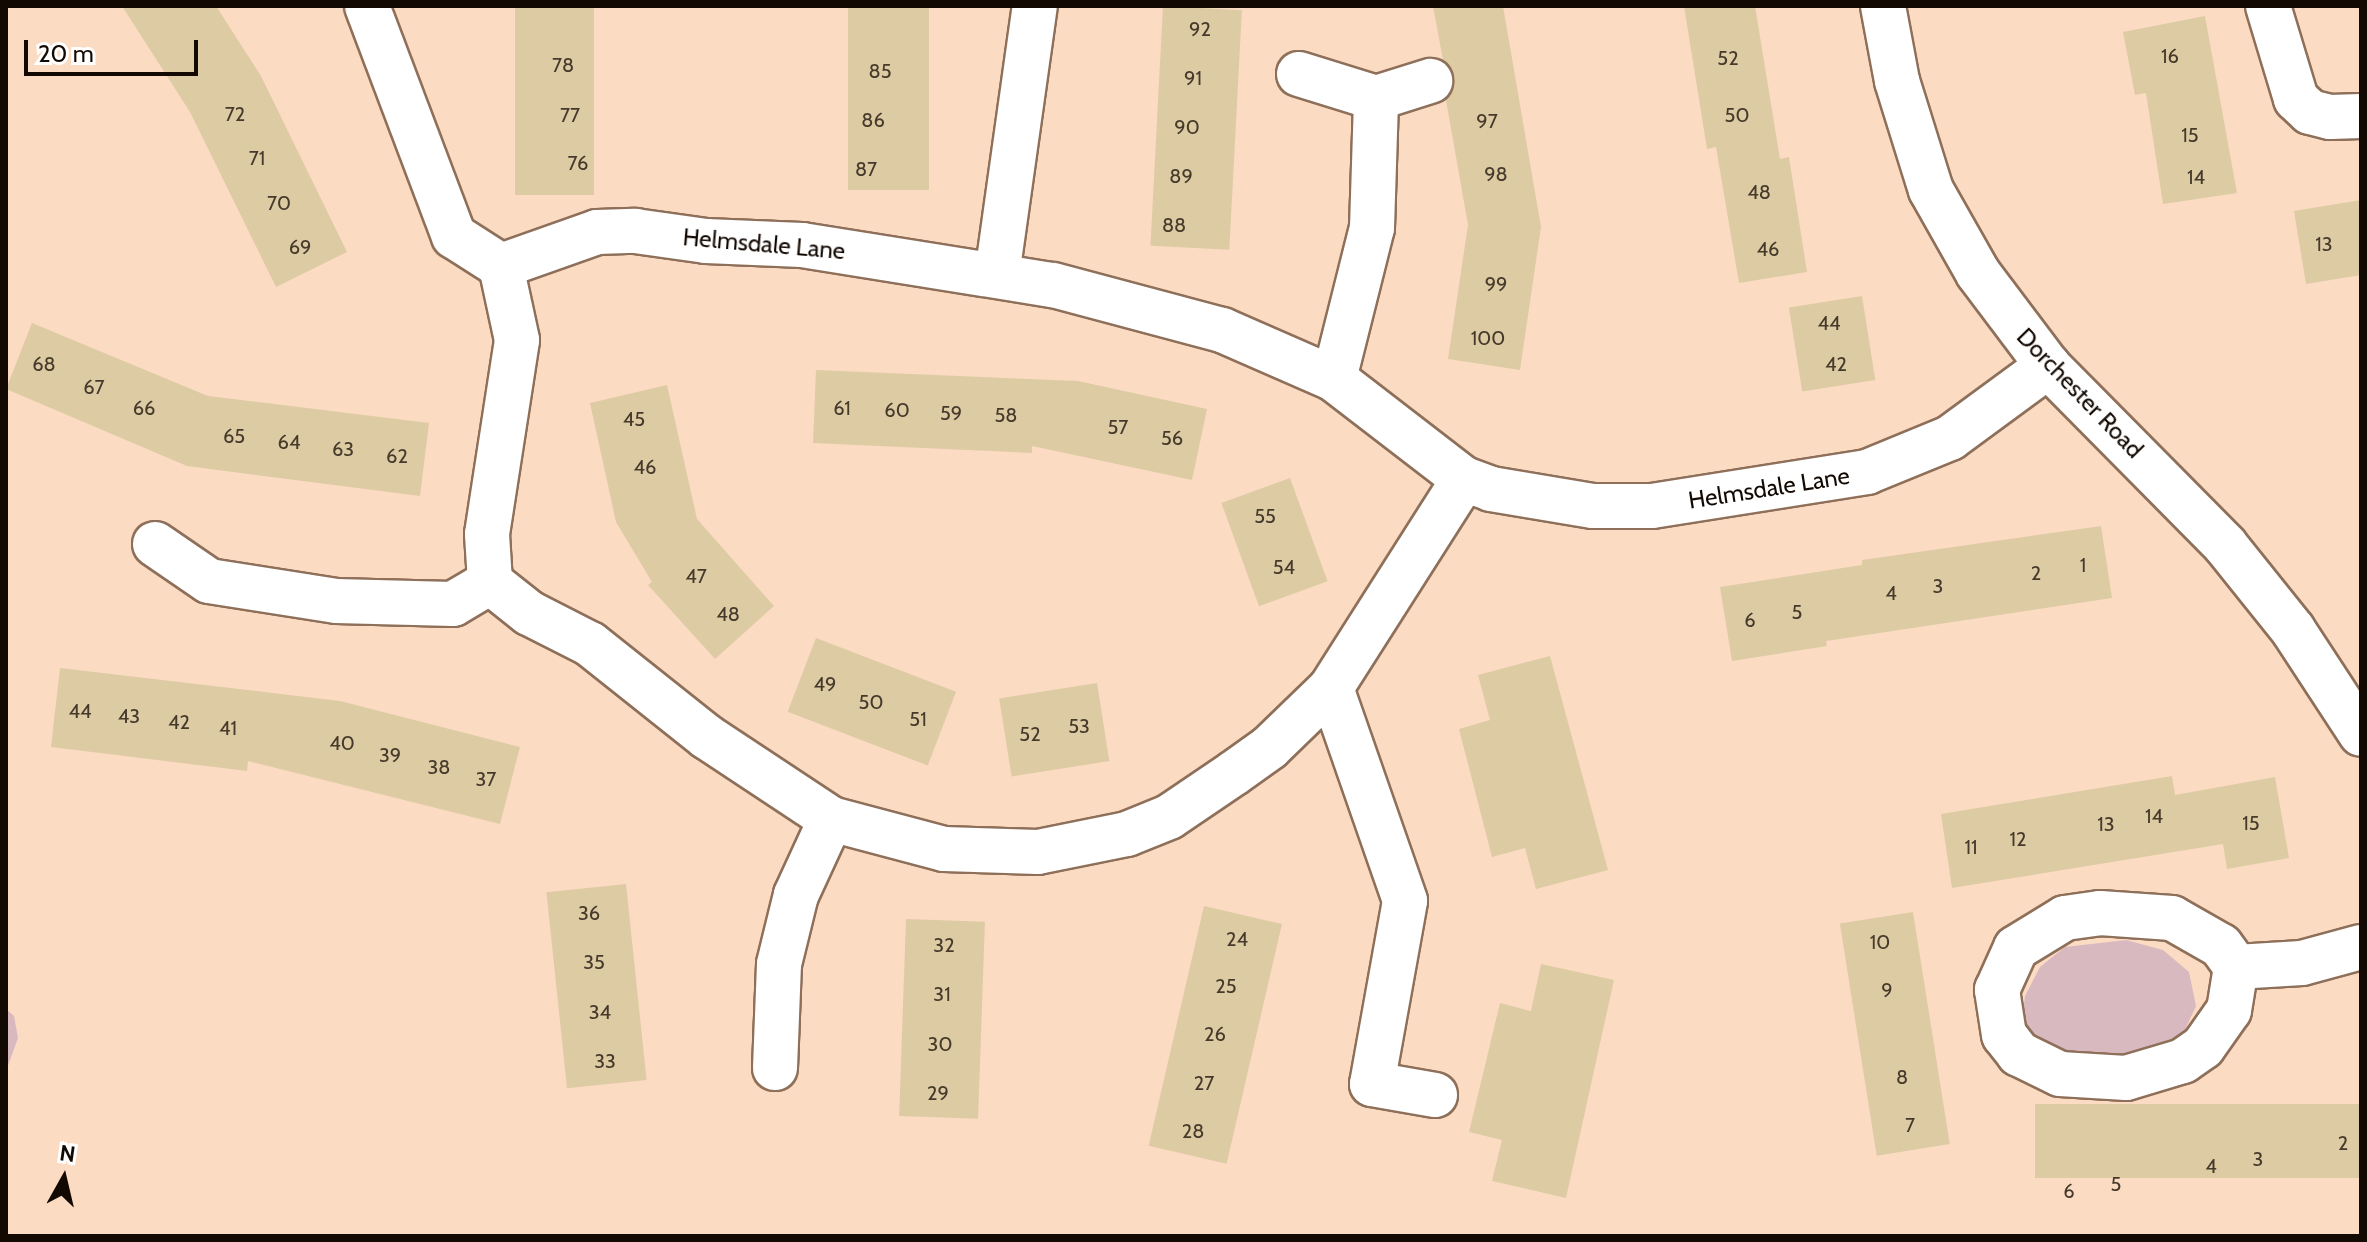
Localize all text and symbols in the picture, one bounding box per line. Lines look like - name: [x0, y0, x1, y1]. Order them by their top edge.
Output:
- house number: 92: [1189, 17, 1211, 41]
- scale bar: [28, 24, 202, 74]
- text: 20 m: [38, 39, 94, 68]
- house number: 16: [2161, 44, 2179, 68]
- house number: 52: [1717, 46, 1739, 70]
- house number: 78: [552, 53, 574, 77]
- house number: 85: [869, 59, 891, 83]
- house number: 91: [1184, 66, 1202, 90]
- house number: 72: [225, 102, 245, 126]
- house number: 77: [560, 103, 580, 127]
- house number: 50: [1725, 103, 1749, 127]
- house number: 86: [861, 108, 885, 132]
- house number: 97: [1476, 109, 1498, 133]
- house number: 90: [1174, 115, 1200, 139]
- house number: 15: [2181, 123, 2199, 147]
- house number: 71: [249, 146, 265, 170]
- house number: 76: [568, 151, 588, 175]
- house number: 87: [855, 157, 877, 181]
- house number: 98: [1484, 162, 1508, 186]
- house number: 89: [1169, 164, 1193, 188]
- house number: 14: [2187, 165, 2205, 189]
- house number: 48: [1747, 180, 1771, 204]
- house number: 70: [267, 191, 291, 215]
- house number: 88: [1162, 213, 1186, 237]
- street label: Helmsdale Lane: [682, 223, 846, 265]
- house number: 13: [2315, 232, 2333, 256]
- house number: 69: [289, 235, 311, 259]
- house number: 46: [1757, 237, 1779, 261]
- house number: 99: [1485, 272, 1507, 296]
- house number: 44: [1817, 311, 1841, 335]
- street label: Dorchester Road: [2011, 322, 2149, 464]
- house number: 100: [1471, 326, 1505, 350]
- house number: 68: [32, 352, 56, 376]
- house number: 42: [1825, 352, 1847, 376]
- house number: 67: [83, 375, 105, 399]
- house number: 66: [133, 396, 155, 420]
- house number: 61: [833, 396, 851, 420]
- house number: 60: [884, 398, 910, 422]
- house number: 59: [940, 401, 962, 425]
- house number: 58: [995, 403, 1017, 427]
- house number: 45: [623, 407, 645, 431]
- house number: 57: [1108, 415, 1128, 439]
- house number: 65: [223, 424, 245, 448]
- house number: 56: [1161, 426, 1183, 450]
- house number: 64: [278, 430, 300, 454]
- house number: 63: [332, 437, 354, 461]
- house number: 62: [386, 444, 408, 468]
- house number: 46: [634, 455, 656, 479]
- street label: Helmsdale Lane: [1686, 461, 1852, 515]
- house number: 55: [1254, 504, 1276, 528]
- house number: 1: [2080, 553, 2086, 577]
- house number: 54: [1273, 555, 1295, 579]
- house number: 2: [2031, 561, 2041, 585]
- house number: 47: [685, 564, 707, 588]
- house number: 3: [1933, 574, 1943, 598]
- house number: 4: [1885, 581, 1897, 605]
- house number: 5: [1792, 600, 1802, 624]
- house number: 48: [716, 602, 740, 626]
- house number: 6: [1744, 608, 1756, 632]
- house number: 49: [814, 672, 836, 696]
- house number: 50: [859, 690, 883, 714]
- house number: 44: [68, 699, 92, 723]
- house number: 43: [118, 704, 140, 728]
- house number: 51: [909, 707, 927, 731]
- house number: 42: [168, 710, 190, 734]
- house number: 53: [1068, 714, 1090, 738]
- house number: 41: [219, 716, 237, 740]
- house number: 52: [1019, 722, 1041, 746]
- house number: 40: [329, 731, 355, 755]
- house number: 39: [379, 743, 401, 767]
- house number: 38: [428, 755, 450, 779]
- house number: 37: [476, 767, 496, 791]
- house number: 14: [2145, 804, 2163, 828]
- house number: 15: [2242, 811, 2260, 835]
- house number: 13: [2097, 812, 2115, 836]
- house number: 12: [2010, 827, 2026, 851]
- house number: 11: [1964, 835, 1978, 859]
- house number: 36: [578, 901, 600, 925]
- house number: 24: [1226, 927, 1248, 951]
- house number: 10: [1870, 930, 1890, 954]
- house number: 32: [933, 933, 955, 957]
- house number: 35: [583, 950, 605, 974]
- house number: 25: [1215, 974, 1237, 998]
- house number: 9: [1881, 978, 1893, 1002]
- house number: 31: [933, 982, 951, 1006]
- house number: 34: [589, 1000, 611, 1024]
- house number: 26: [1204, 1022, 1226, 1046]
- house number: 30: [928, 1032, 952, 1056]
- house number: 33: [594, 1049, 616, 1073]
- house number: 8: [1896, 1065, 1908, 1089]
- house number: 27: [1194, 1071, 1214, 1095]
- house number: 29: [927, 1081, 949, 1105]
- house number: 7: [1905, 1113, 1915, 1137]
- house number: 28: [1182, 1119, 1204, 1143]
- house number: 2: [2338, 1131, 2348, 1155]
- north arrow: [24, 1138, 104, 1218]
- text: N: [58, 1139, 77, 1168]
- house number: 3: [2253, 1147, 2263, 1171]
- house number: 4: [2205, 1154, 2217, 1178]
- house number: 5: [2111, 1172, 2121, 1196]
- house number: 6: [2063, 1179, 2075, 1203]

